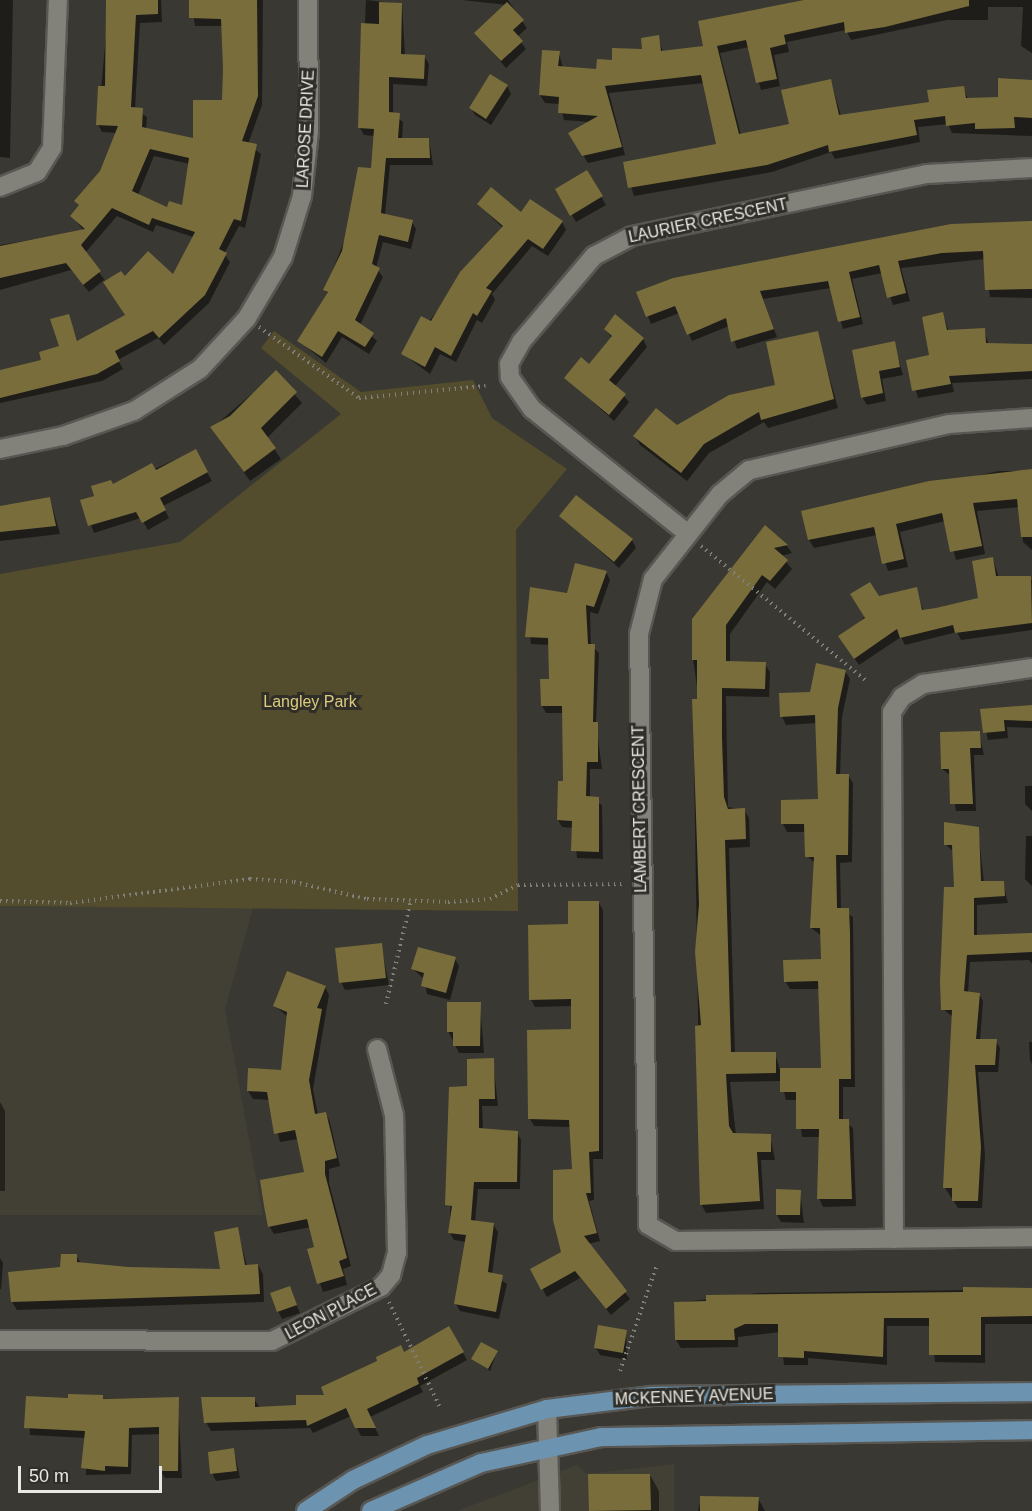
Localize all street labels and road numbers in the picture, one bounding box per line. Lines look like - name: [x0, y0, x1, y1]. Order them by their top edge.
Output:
- street label: LAROSE DRIVE: [293, 69, 319, 189]
- street label: LAURIER CRESCENT: [627, 195, 789, 247]
- street label: LAMBERT CRESCENT: [629, 725, 651, 893]
- street label: LEON PLACE: [282, 1280, 380, 1344]
- street label: MCKENNEY AVENUE: [614, 1385, 774, 1409]

